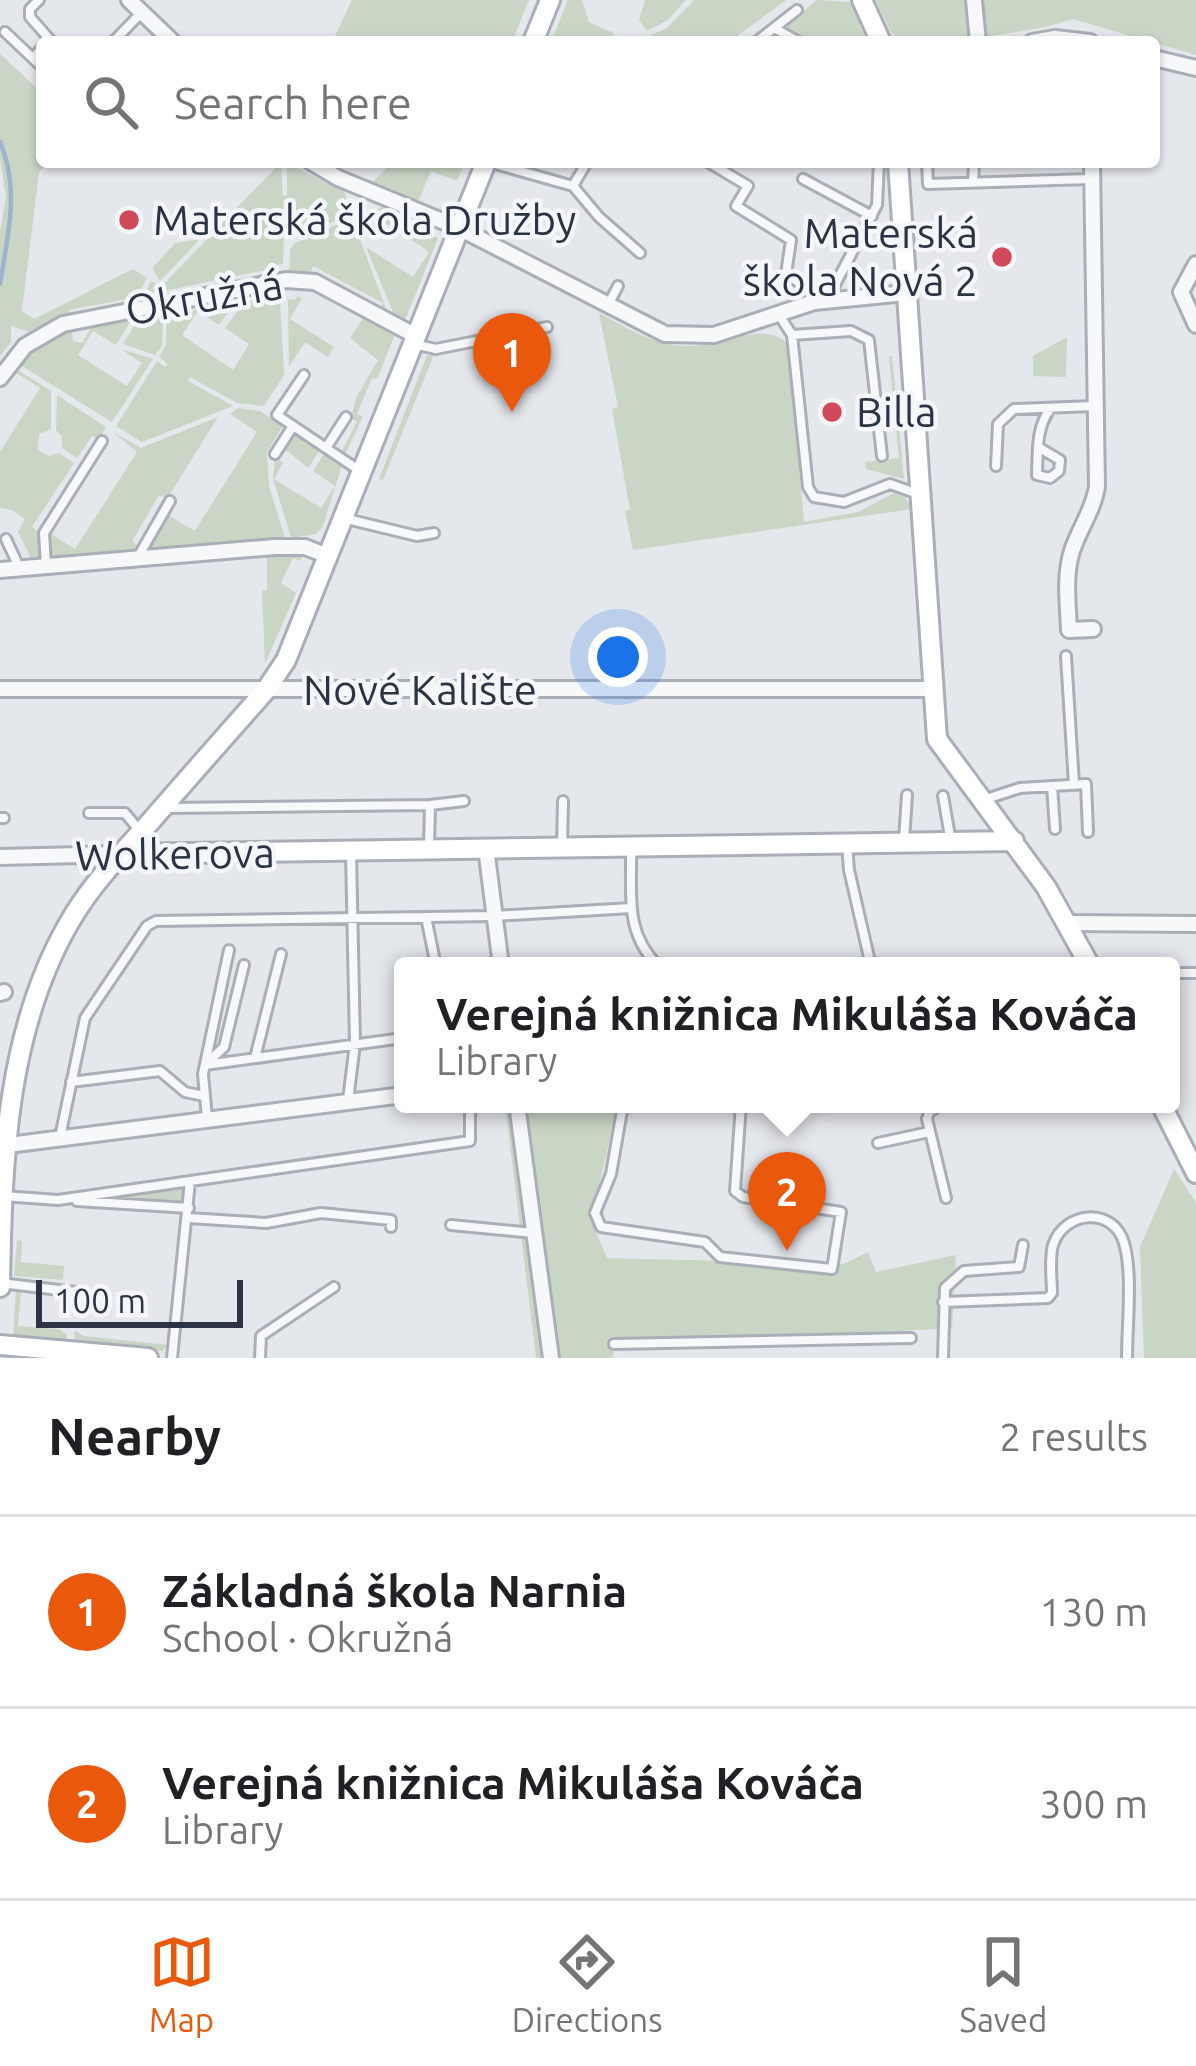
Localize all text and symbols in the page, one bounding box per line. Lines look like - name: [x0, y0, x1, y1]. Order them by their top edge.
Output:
- search box: [36, 36, 1160, 168]
- icon: search: [78, 69, 144, 135]
- text: Search here: [174, 77, 412, 128]
- place label: Materská škola Družby: [153, 196, 576, 243]
- marker: Materská škola Družby: [116, 207, 142, 233]
- place label: Materská škola Nová 2: [743, 209, 978, 304]
- marker: Materská škola Nová 2: [989, 244, 1015, 270]
- street label: Okružná: [122, 260, 286, 333]
- pin: 1: [473, 313, 551, 412]
- place label: Billa: [856, 388, 937, 435]
- marker: Billa: [819, 399, 845, 425]
- your location: [588, 627, 648, 687]
- street label: Nové Kalište: [303, 666, 537, 713]
- street label: Wolkerova: [75, 828, 275, 879]
- popup: [394, 957, 1180, 1113]
- text: Verejná knižnica Mikuláša Kováča: [436, 988, 1138, 1039]
- text: Library: [436, 1039, 557, 1082]
- pin: 2: [748, 1152, 826, 1251]
- scale bar: [36, 1274, 243, 1327]
- text: 100 m: [54, 1282, 146, 1319]
- text: Nearby: [48, 1407, 221, 1465]
- text: 2 results: [999, 1415, 1148, 1458]
- text: Základná škola Narnia: [162, 1565, 627, 1616]
- text: 1: [76, 1590, 98, 1633]
- text: 130 m: [1039, 1590, 1148, 1633]
- text: School · Okružná: [162, 1616, 453, 1659]
- text: Verejná knižnica Mikuláša Kováča: [162, 1757, 864, 1808]
- text: 2: [76, 1782, 98, 1825]
- text: 300 m: [1039, 1782, 1148, 1825]
- text: Library: [162, 1808, 283, 1851]
- tab: Map: [149, 1929, 215, 2038]
- tab: Directions: [512, 1929, 662, 2038]
- tab: Saved: [960, 1929, 1047, 2038]

